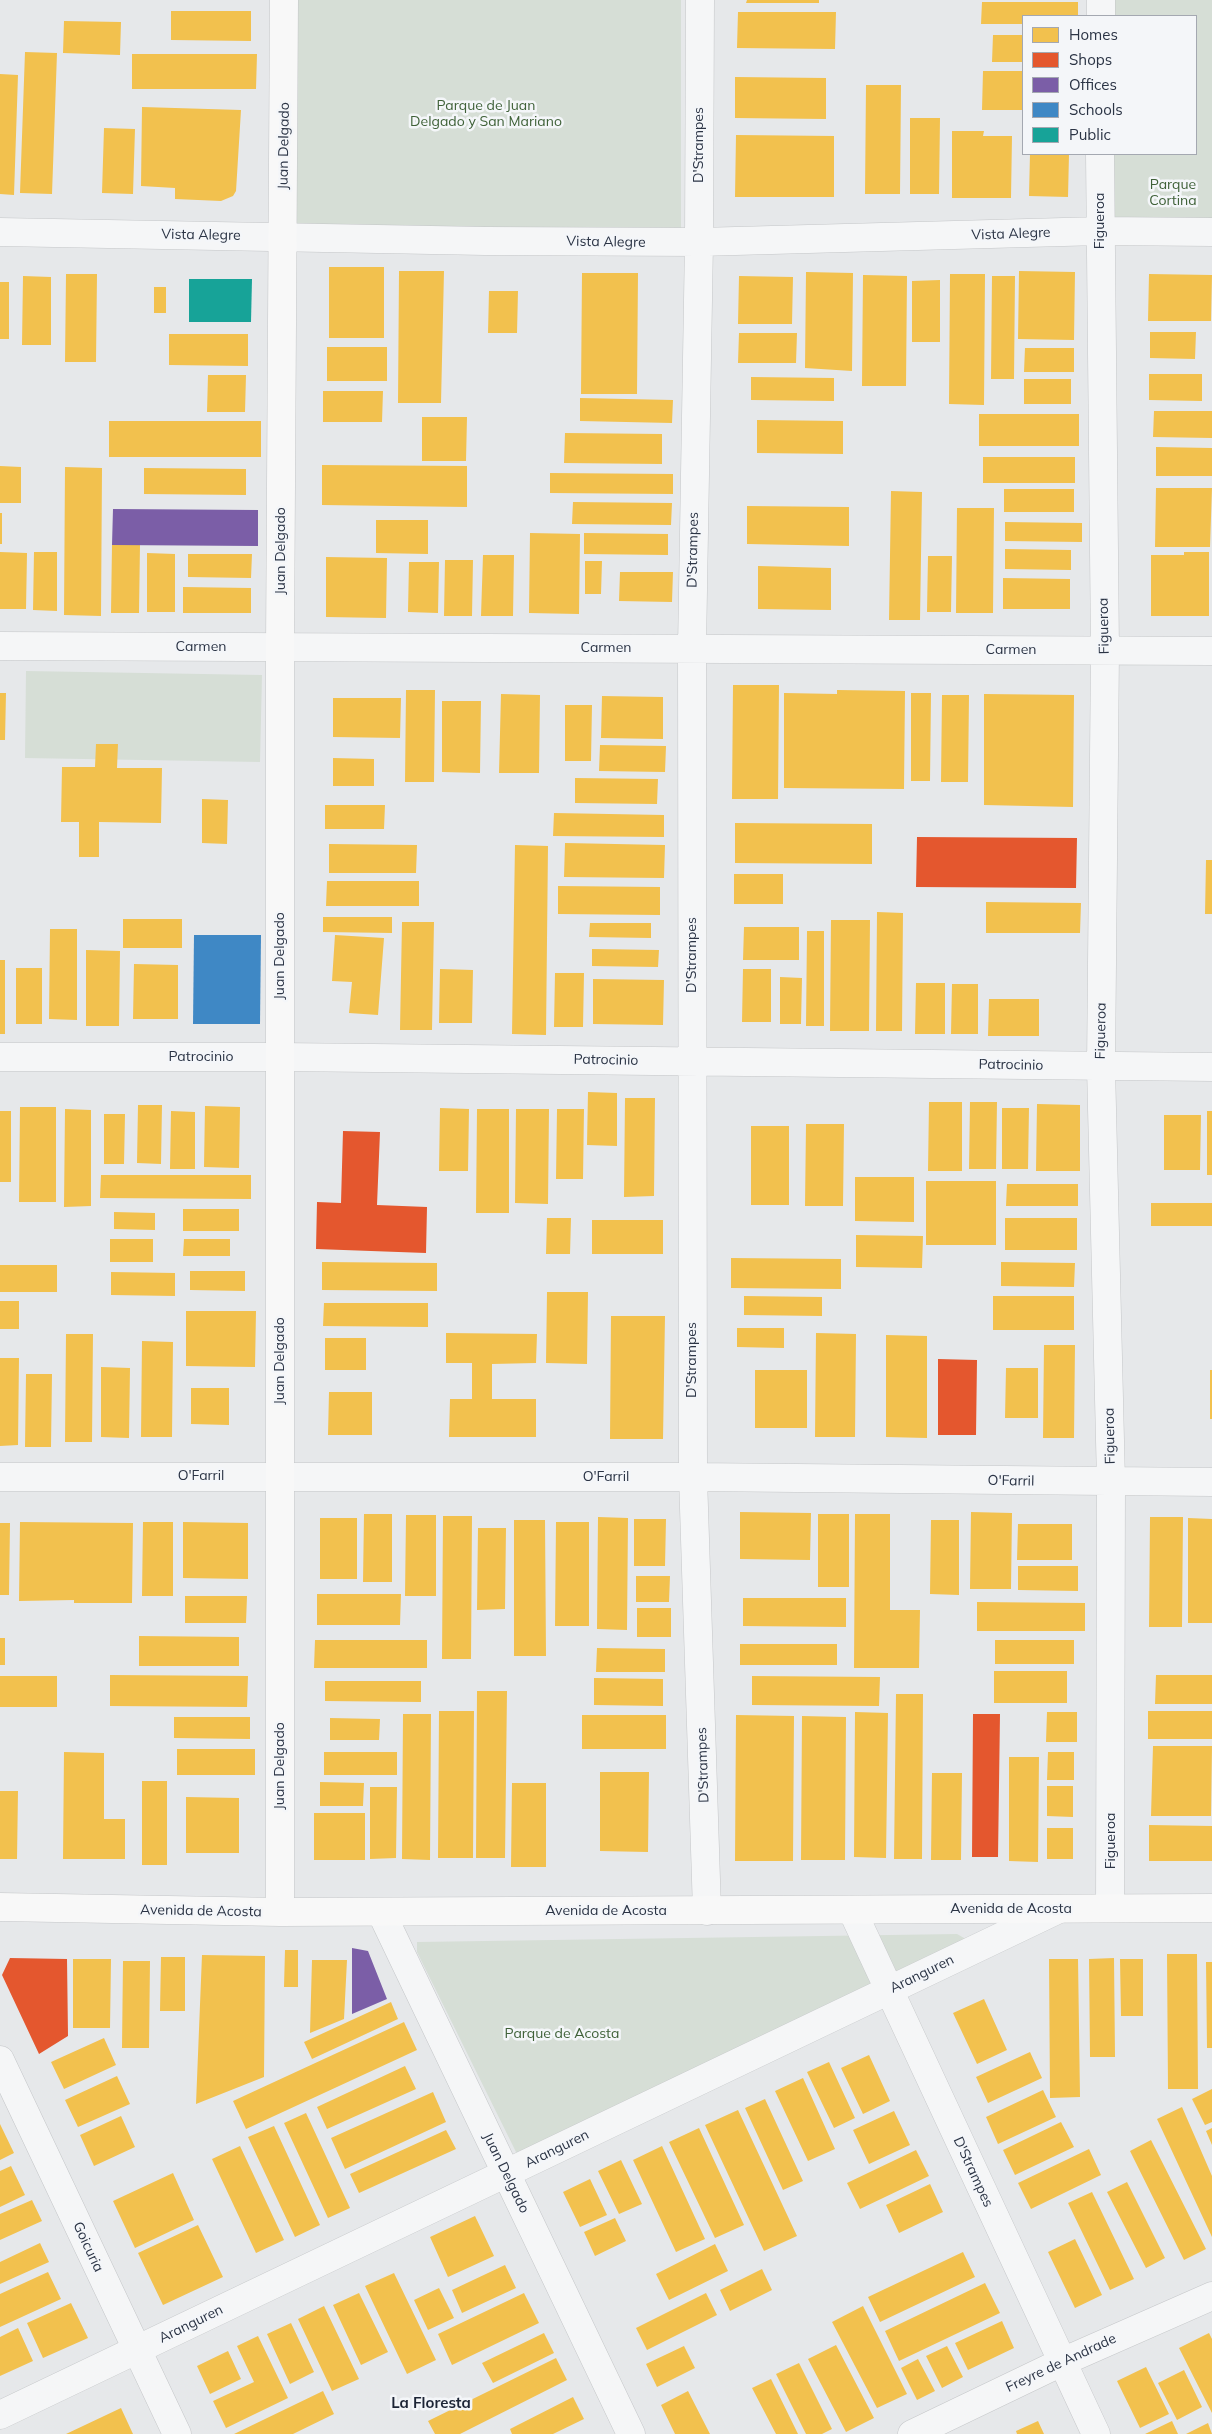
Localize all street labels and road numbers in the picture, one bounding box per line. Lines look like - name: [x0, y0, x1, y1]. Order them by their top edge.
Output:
- street label: Juan Delgado: [275, 102, 293, 190]
- street label: D'Strampes: [691, 107, 707, 183]
- street label: Figueroa: [1092, 193, 1108, 249]
- street label: Vista Alegre: [971, 224, 1051, 244]
- street label: Vista Alegre: [161, 226, 241, 244]
- street label: Vista Alegre: [566, 233, 646, 251]
- street label: Juan Delgado: [273, 507, 289, 595]
- street label: D'Strampes: [684, 512, 702, 588]
- street label: Figueroa: [1095, 597, 1113, 655]
- street label: Carmen: [176, 639, 226, 655]
- street label: Carmen: [581, 640, 631, 656]
- street label: Carmen: [986, 642, 1036, 658]
- street label: Juan Delgado: [272, 912, 288, 1000]
- street label: D'Strampes: [684, 917, 700, 993]
- street label: Figueroa: [1092, 1002, 1110, 1060]
- street label: Patrocinio: [169, 1049, 233, 1065]
- street label: Patrocinio: [573, 1051, 639, 1069]
- street label: Patrocinio: [978, 1056, 1044, 1074]
- street label: Juan Delgado: [272, 1317, 288, 1405]
- street label: D'Strampes: [684, 1322, 700, 1398]
- street label: Figueroa: [1101, 1407, 1119, 1465]
- street label: O'Farril: [178, 1468, 224, 1484]
- street label: O'Farril: [583, 1469, 629, 1485]
- street label: O'Farril: [987, 1472, 1035, 1490]
- street label: Juan Delgado: [272, 1722, 288, 1810]
- street label: D'Strampes: [693, 1727, 713, 1803]
- street label: Figueroa: [1103, 1813, 1119, 1869]
- street label: Avenida de Acosta: [950, 1901, 1072, 1917]
- street label: Avenida de Acosta: [140, 1902, 262, 1920]
- street label: Avenida de Acosta: [545, 1903, 667, 1919]
- street label: Aranguren: [887, 1951, 957, 1997]
- street label: Aranguren: [522, 2126, 592, 2172]
- street label: Juan Delgado: [479, 2130, 533, 2216]
- street label: D'Strampes: [949, 2134, 997, 2210]
- street label: Goicuria: [69, 2219, 107, 2275]
- street label: Aranguren: [156, 2301, 226, 2347]
- street label: Freyre de Andrade: [1003, 2330, 1119, 2396]

